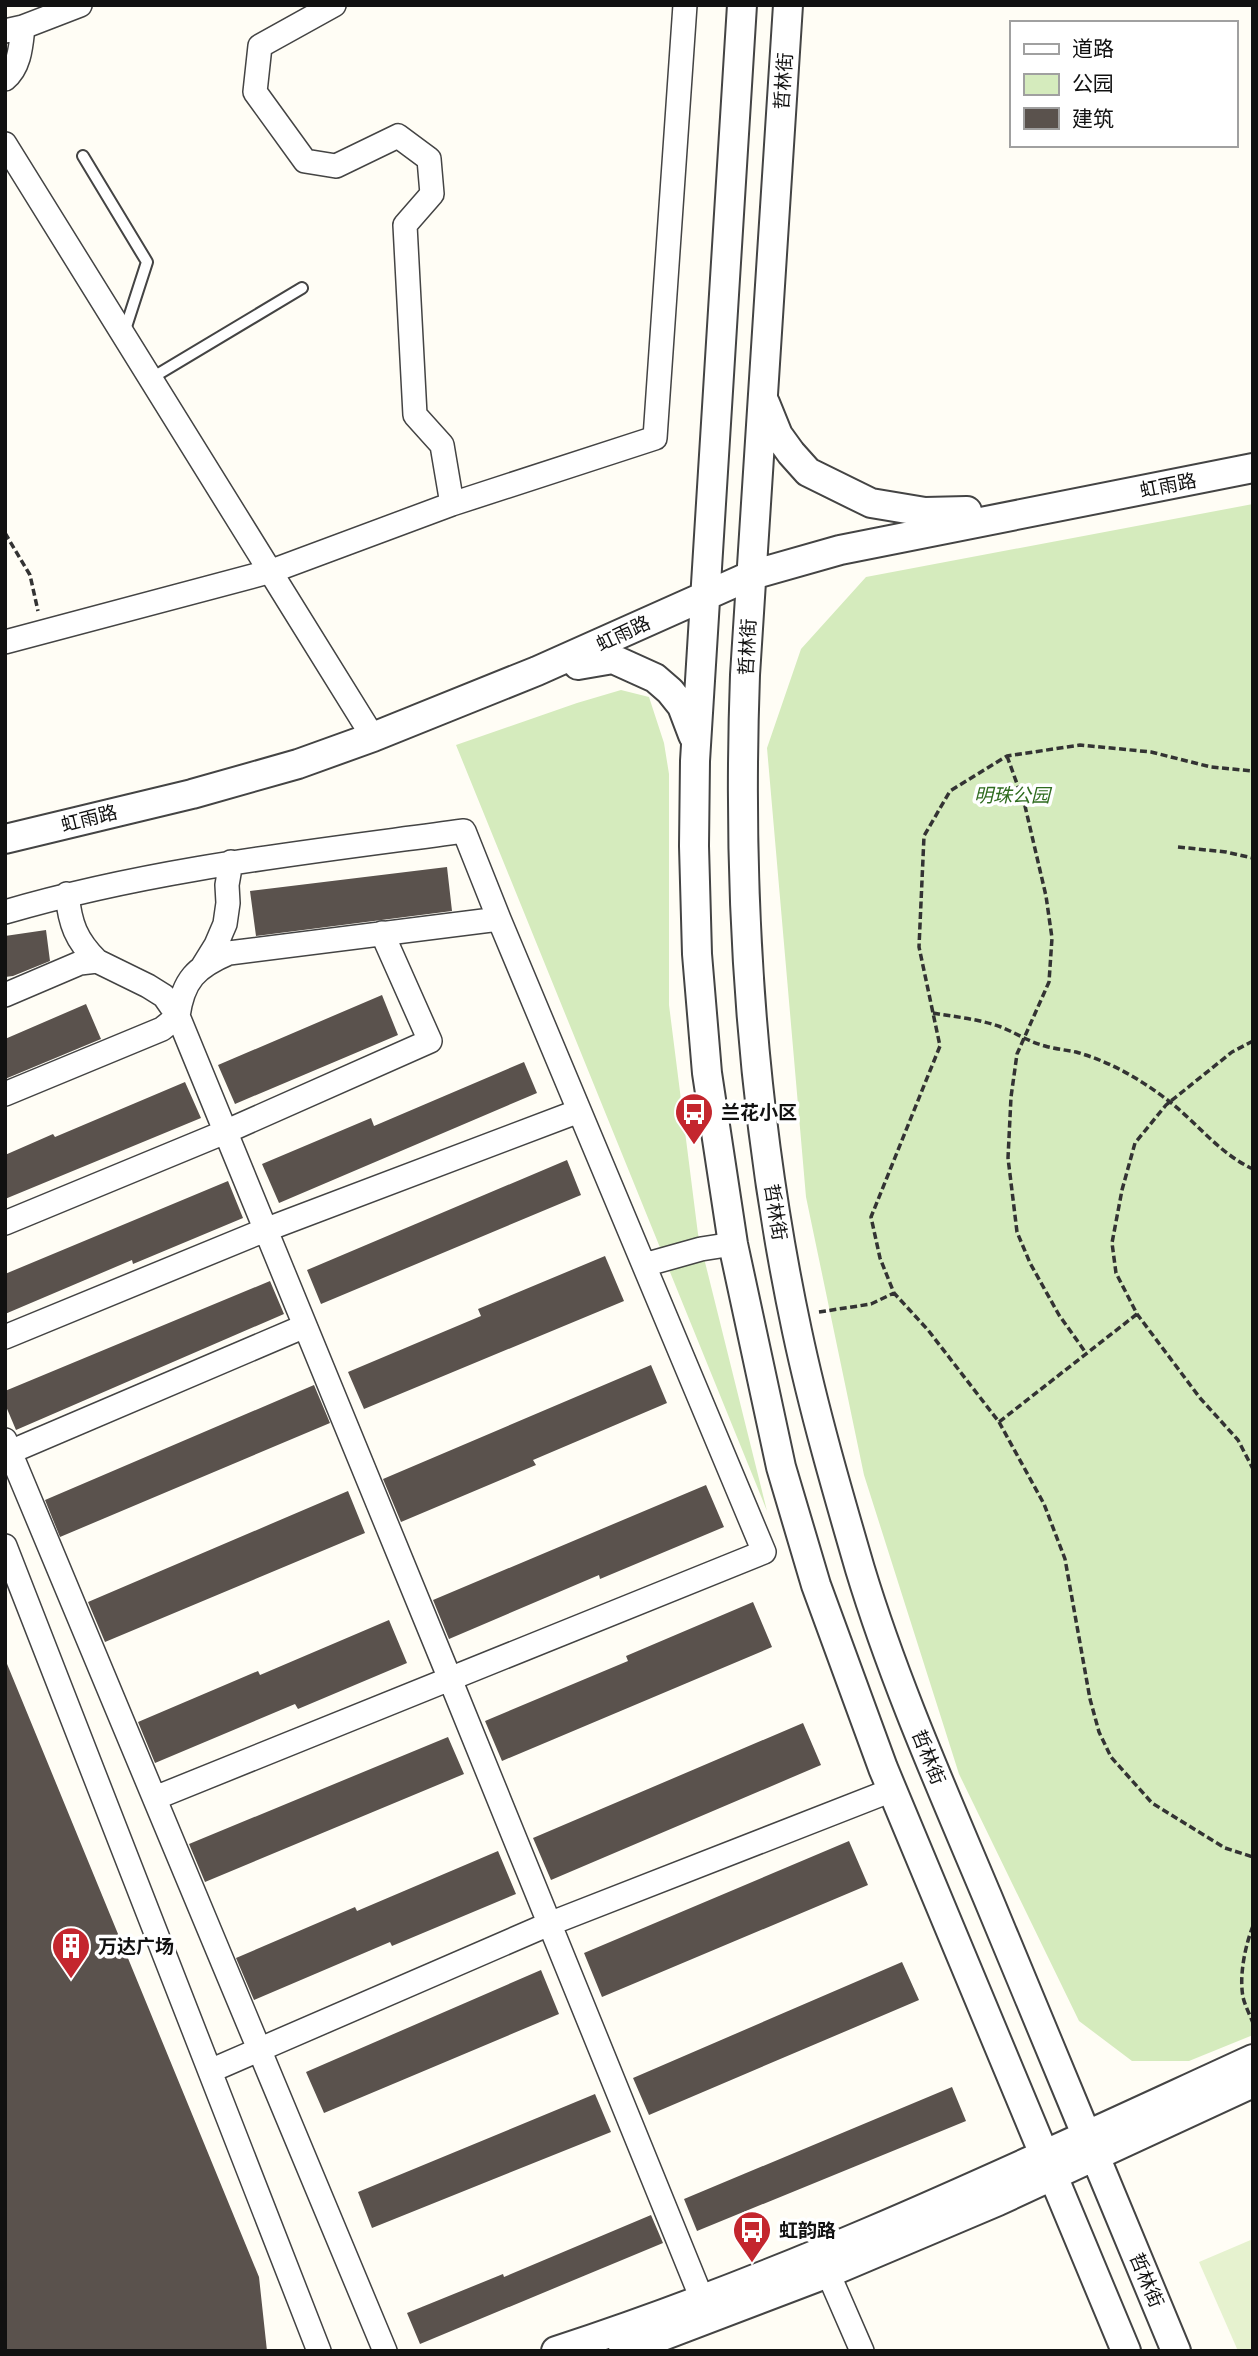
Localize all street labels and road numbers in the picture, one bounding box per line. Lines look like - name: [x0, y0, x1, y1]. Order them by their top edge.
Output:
- street label: 哲林街: [771, 52, 796, 110]
- street label: 虹雨路: [1138, 470, 1198, 501]
- street label: 虹雨路: [593, 612, 653, 655]
- street label: 哲林街: [736, 618, 759, 676]
- street label: 虹雨路: [59, 801, 119, 836]
- street label: 哲林街: [761, 1182, 790, 1242]
- street label: 哲林街: [908, 1727, 949, 1788]
- street label: 哲林街: [1126, 2250, 1167, 2311]

